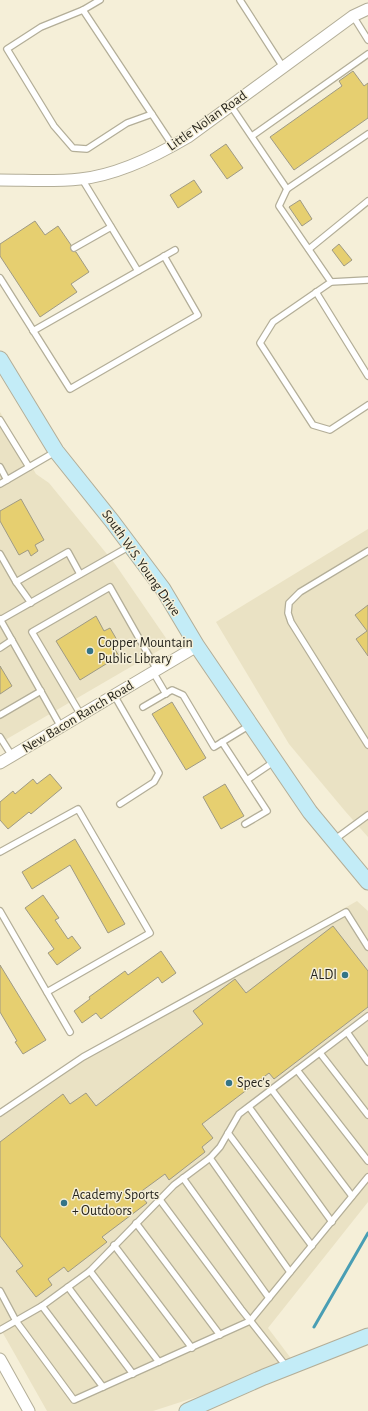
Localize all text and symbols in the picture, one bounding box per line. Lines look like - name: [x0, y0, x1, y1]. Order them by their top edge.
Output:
- street label: Little Nolan Road: [165, 88, 249, 154]
- street label: South W.S. Young Drive: [99, 507, 183, 619]
- place label: Copper Mountain Public Library: [98, 636, 193, 666]
- marker: Copper Mountain Public Library: [85, 646, 95, 656]
- street label: New Bacon Ranch Road: [20, 678, 136, 756]
- place label: ALDI: [310, 968, 337, 982]
- marker: ALDI: [340, 970, 350, 980]
- place label: Spec's: [237, 1076, 270, 1090]
- marker: Spec's: [224, 1078, 234, 1088]
- place label: Academy Sports + Outdoors: [72, 1188, 159, 1218]
- marker: Academy Sports + Outdoors: [59, 1198, 69, 1208]

